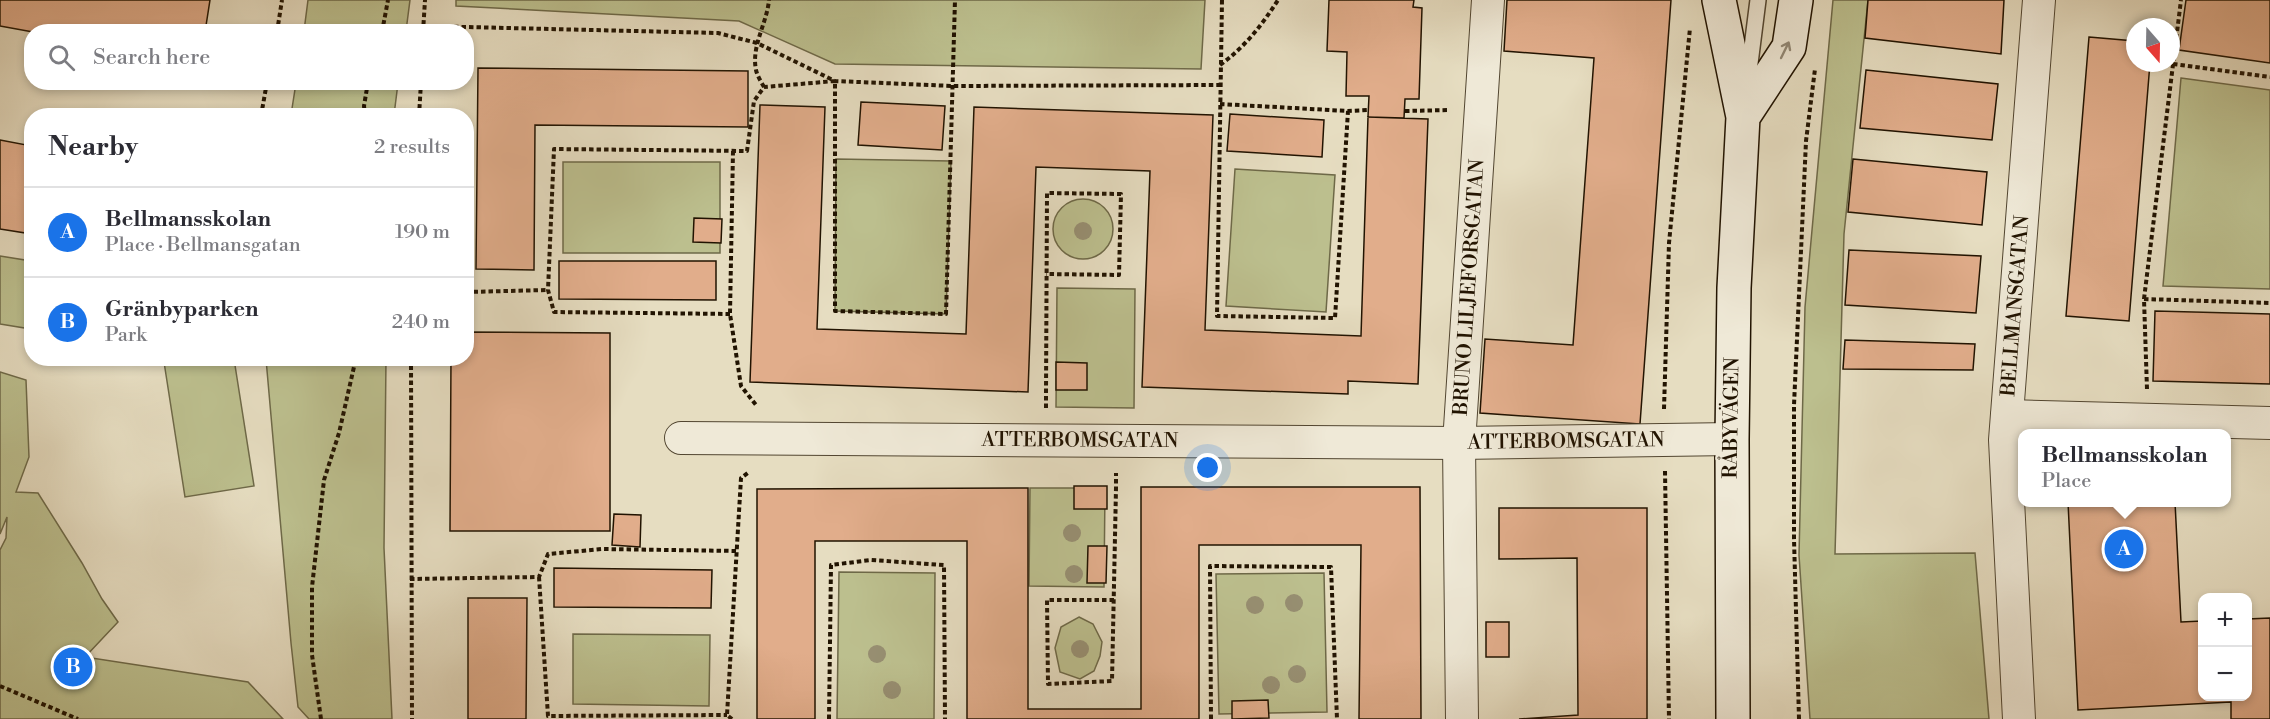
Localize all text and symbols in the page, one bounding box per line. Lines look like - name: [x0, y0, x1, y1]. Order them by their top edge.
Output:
- north arrow: [2126, 18, 2180, 72]
- search box: [24, 24, 474, 90]
- icon: search: [45, 41, 78, 74]
- one-way arrow: [1780, 41, 1792, 59]
- text: Search here: [93, 44, 210, 71]
- text: Nearby: [48, 131, 138, 163]
- text: 2 results: [374, 135, 450, 160]
- street label: BRUNO LILJEFORSGATAN: [1448, 158, 1490, 417]
- text: Bellmansskolan: [105, 206, 271, 233]
- street label: BELLMANSGATAN: [1996, 214, 2035, 398]
- text: A: [60, 220, 75, 245]
- text: 190 m: [395, 220, 450, 245]
- text: Place · Bellmansgatan: [105, 233, 301, 258]
- text: Gränbyparken: [105, 296, 259, 323]
- text: B: [60, 310, 75, 335]
- text: 240 m: [392, 310, 450, 335]
- text: Park: [105, 323, 147, 348]
- street label: RÅBYVÄGEN: [1717, 357, 1746, 479]
- street label: ATTERBOMSGATAN: [980, 427, 1179, 454]
- street label: ATTERBOMSGATAN: [1466, 427, 1665, 455]
- popup: [2018, 429, 2231, 507]
- text: Bellmansskolan: [2041, 442, 2208, 469]
- your location: [1193, 453, 1222, 482]
- text: Place: [2041, 469, 2091, 494]
- pin: A: [2104, 526, 2144, 572]
- map controls: [2198, 593, 2252, 701]
- button: +: [2198, 593, 2252, 647]
- pin: B: [54, 644, 92, 690]
- button: −: [2198, 647, 2252, 701]

